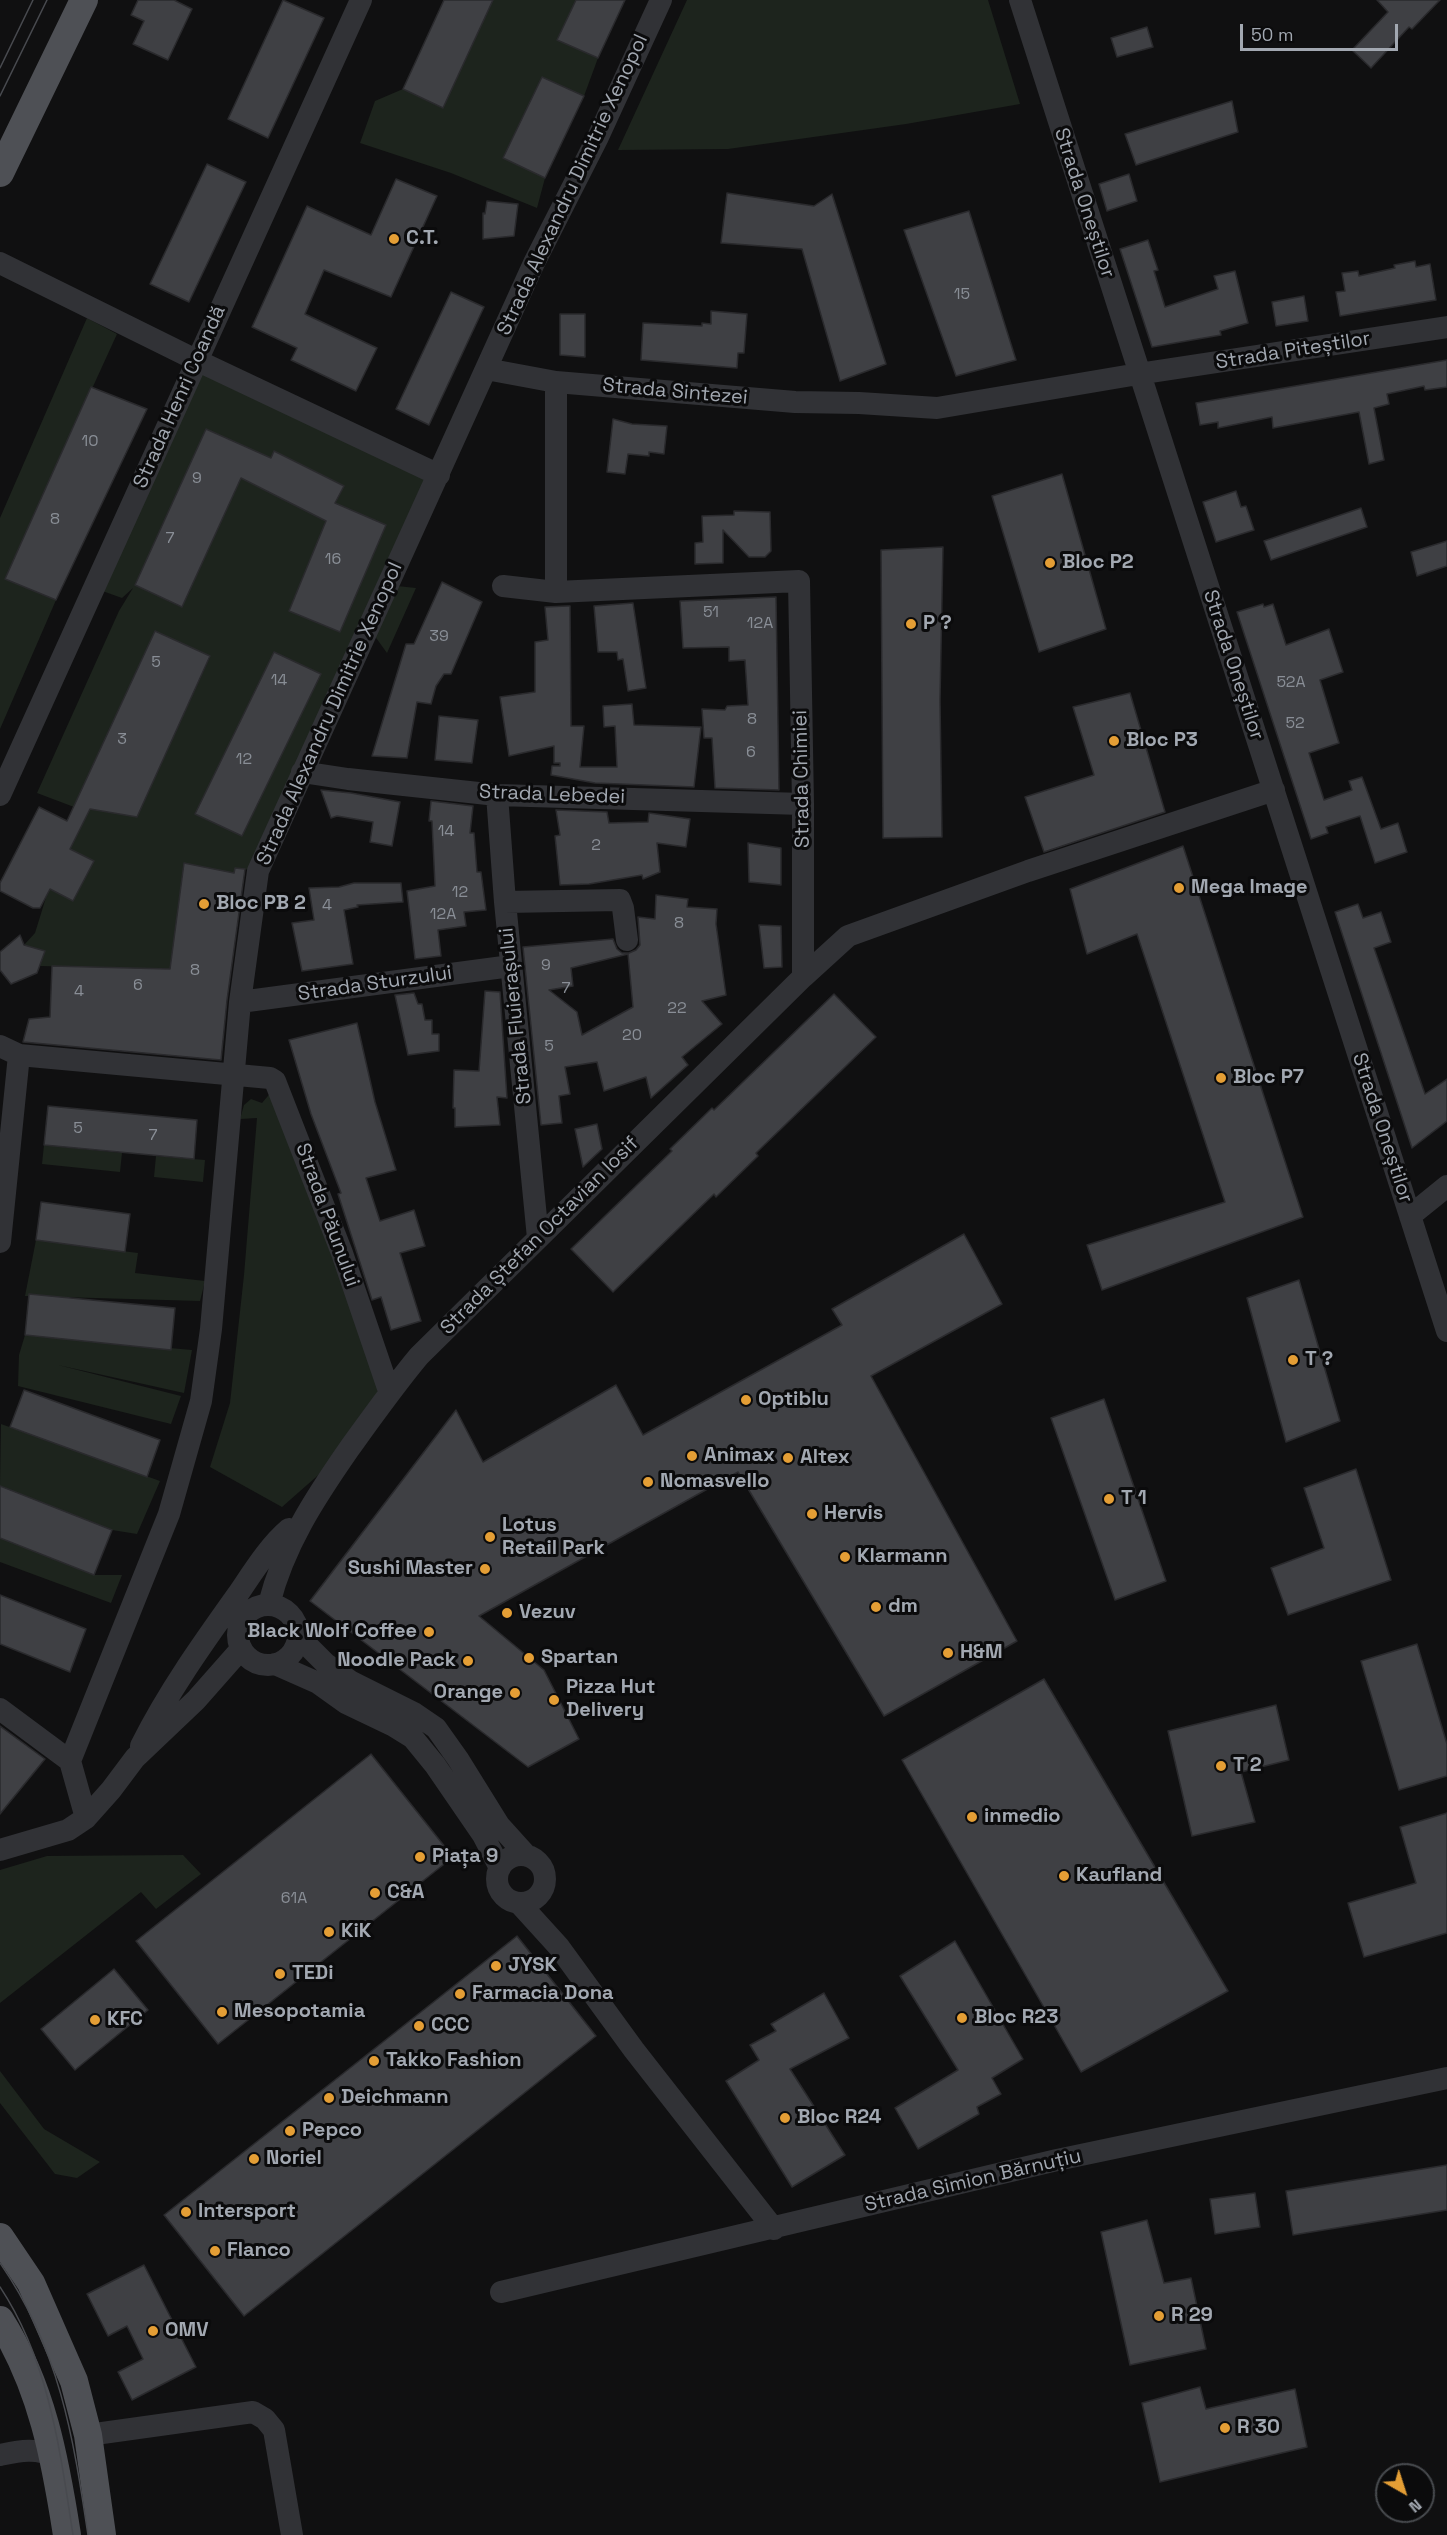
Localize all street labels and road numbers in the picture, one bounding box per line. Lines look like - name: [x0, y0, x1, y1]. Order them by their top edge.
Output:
- street label: Strada Alexandru Dimitrie Xenopol: [493, 31, 653, 339]
- street label: Strada Oneștilor: [1048, 125, 1120, 281]
- street label: Strada Henri Coandă: [129, 302, 231, 492]
- street label: Strada Piteștilor: [1214, 327, 1372, 375]
- street label: Strada Sintezei: [601, 374, 749, 410]
- street label: Strada Alexandru Dimitrie Xenopol: [252, 559, 408, 869]
- street label: Strada Oneștilor: [1197, 587, 1269, 743]
- street label: Strada Chimiei: [789, 710, 815, 848]
- street label: Strada Lebedei: [478, 780, 626, 810]
- street label: Strada Fluierașului: [495, 926, 537, 1106]
- street label: Strada Sturzului: [296, 961, 454, 1007]
- street label: Strada Oneștilor: [1346, 1050, 1418, 1206]
- street label: Strada Ștefan Octavian Iosif: [436, 1132, 644, 1340]
- street label: Strada Păunului: [290, 1140, 364, 1290]
- street label: Strada Simion Bărnuțiu: [862, 2144, 1084, 2218]

